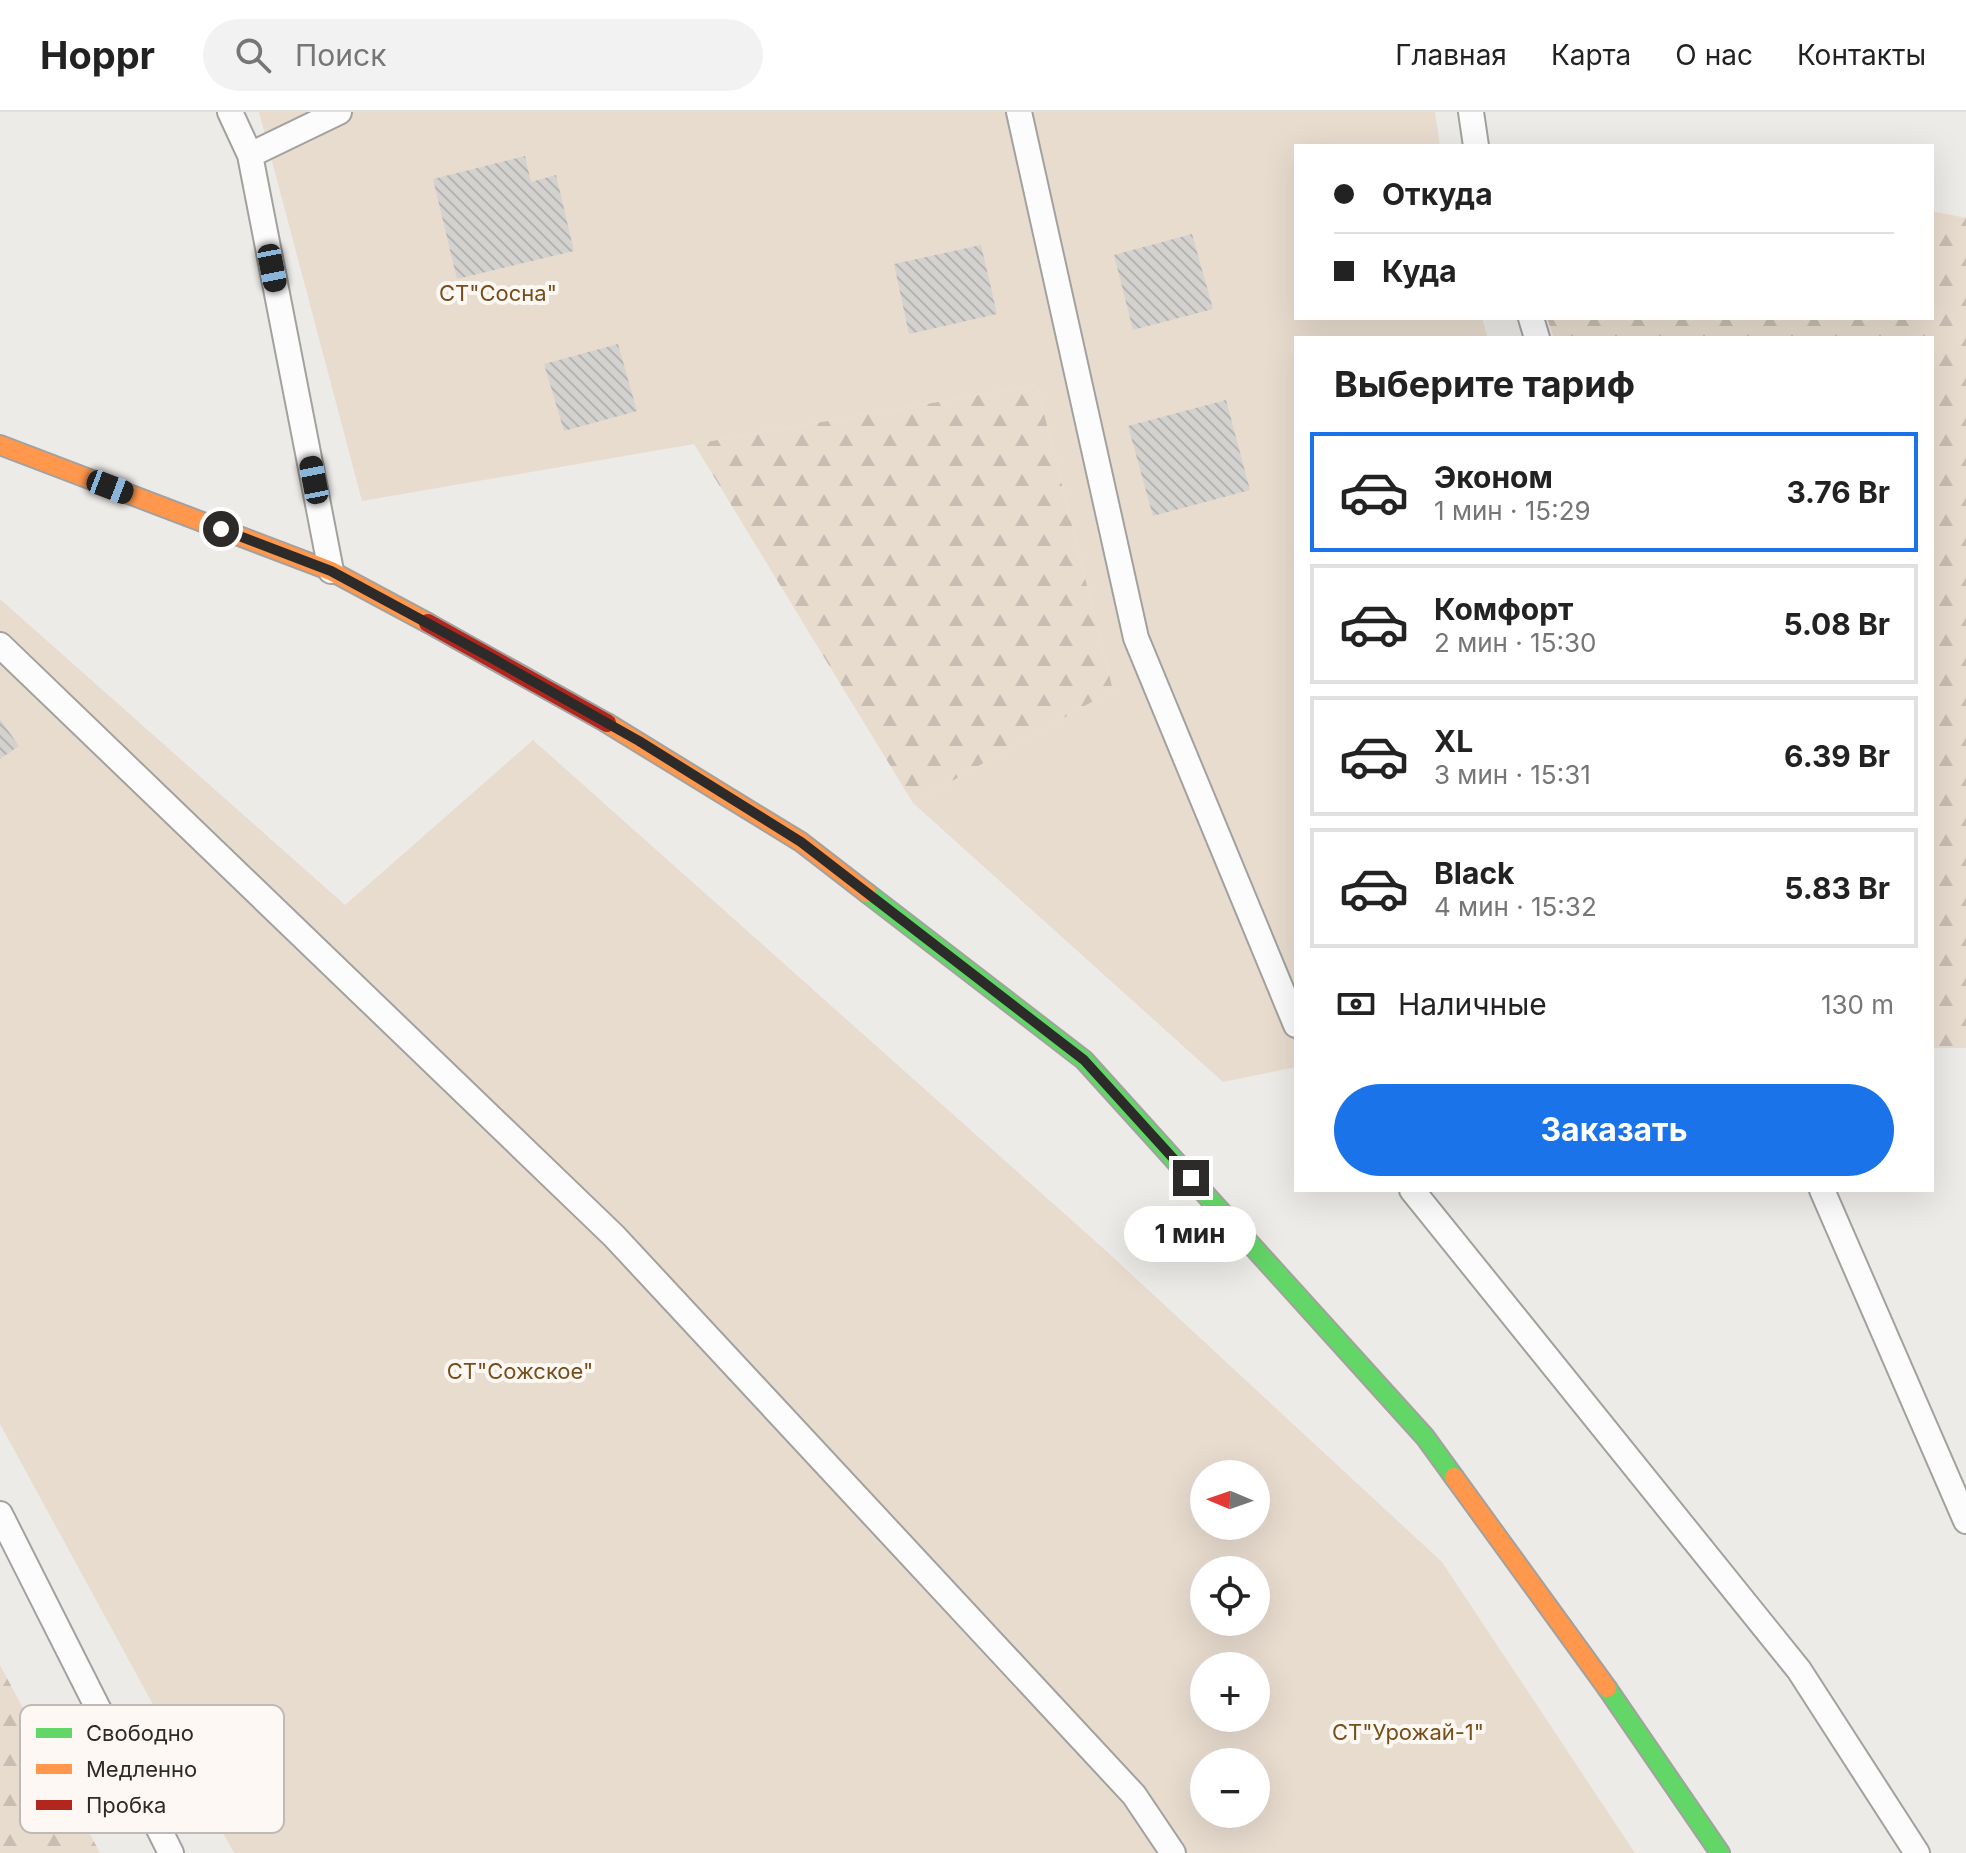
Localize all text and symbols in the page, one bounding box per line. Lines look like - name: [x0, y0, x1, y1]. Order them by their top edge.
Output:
- search box: [203, 19, 763, 91]
- text: Hoppr: [40, 32, 155, 78]
- icon: search: [231, 33, 275, 77]
- text: Поиск: [295, 37, 387, 73]
- text: Главная: [1395, 38, 1507, 72]
- text: Карта: [1551, 38, 1631, 72]
- text: О нас: [1675, 38, 1753, 72]
- text: Контакты: [1797, 38, 1926, 72]
- text: Откуда: [1382, 176, 1493, 212]
- car: [256, 242, 288, 294]
- text: Куда: [1382, 253, 1457, 289]
- park label: СТ"Сосна": [439, 280, 557, 306]
- text: Выберите тариф: [1334, 362, 1635, 406]
- car: [298, 454, 330, 506]
- icon: car: [1338, 456, 1410, 528]
- text: Эконом: [1434, 459, 1553, 495]
- car: [83, 467, 137, 507]
- text: 3.76 Br: [1786, 474, 1890, 510]
- text: 1 мин · 15:29: [1434, 495, 1591, 526]
- route start: [203, 511, 239, 547]
- icon: car: [1338, 588, 1410, 660]
- text: Комфорт: [1434, 591, 1573, 627]
- text: 5.08 Br: [1783, 606, 1890, 642]
- text: 2 мин · 15:30: [1434, 627, 1596, 658]
- icon: car: [1338, 720, 1410, 792]
- text: XL: [1434, 723, 1473, 759]
- text: 6.39 Br: [1784, 738, 1890, 774]
- text: 3 мин · 15:31: [1434, 759, 1591, 790]
- icon: car: [1338, 852, 1410, 924]
- text: Black: [1434, 855, 1514, 891]
- text: 5.83 Br: [1784, 870, 1890, 906]
- text: 4 мин · 15:32: [1434, 891, 1597, 922]
- icon: cash: [1334, 982, 1378, 1026]
- text: Наличные: [1398, 986, 1547, 1022]
- text: 130 m: [1821, 989, 1894, 1020]
- button: Заказать: [1334, 1084, 1894, 1176]
- route end: [1173, 1160, 1209, 1196]
- callout: 1 мин: [1125, 1206, 1257, 1262]
- text: 1 мин: [1155, 1218, 1225, 1249]
- park label: СТ"Сожское": [447, 1358, 593, 1384]
- north arrow: [1190, 1460, 1270, 1540]
- map controls: [1190, 1460, 1270, 1828]
- button: locate: [1190, 1556, 1270, 1636]
- button: +: [1190, 1652, 1270, 1732]
- legend: [20, 1705, 284, 1833]
- park label: СТ"Урожай-1": [1332, 1719, 1484, 1745]
- text: Свободно: [86, 1720, 194, 1746]
- button: −: [1190, 1748, 1270, 1828]
- text: Медленно: [86, 1756, 197, 1782]
- text: Пробка: [86, 1792, 166, 1818]

